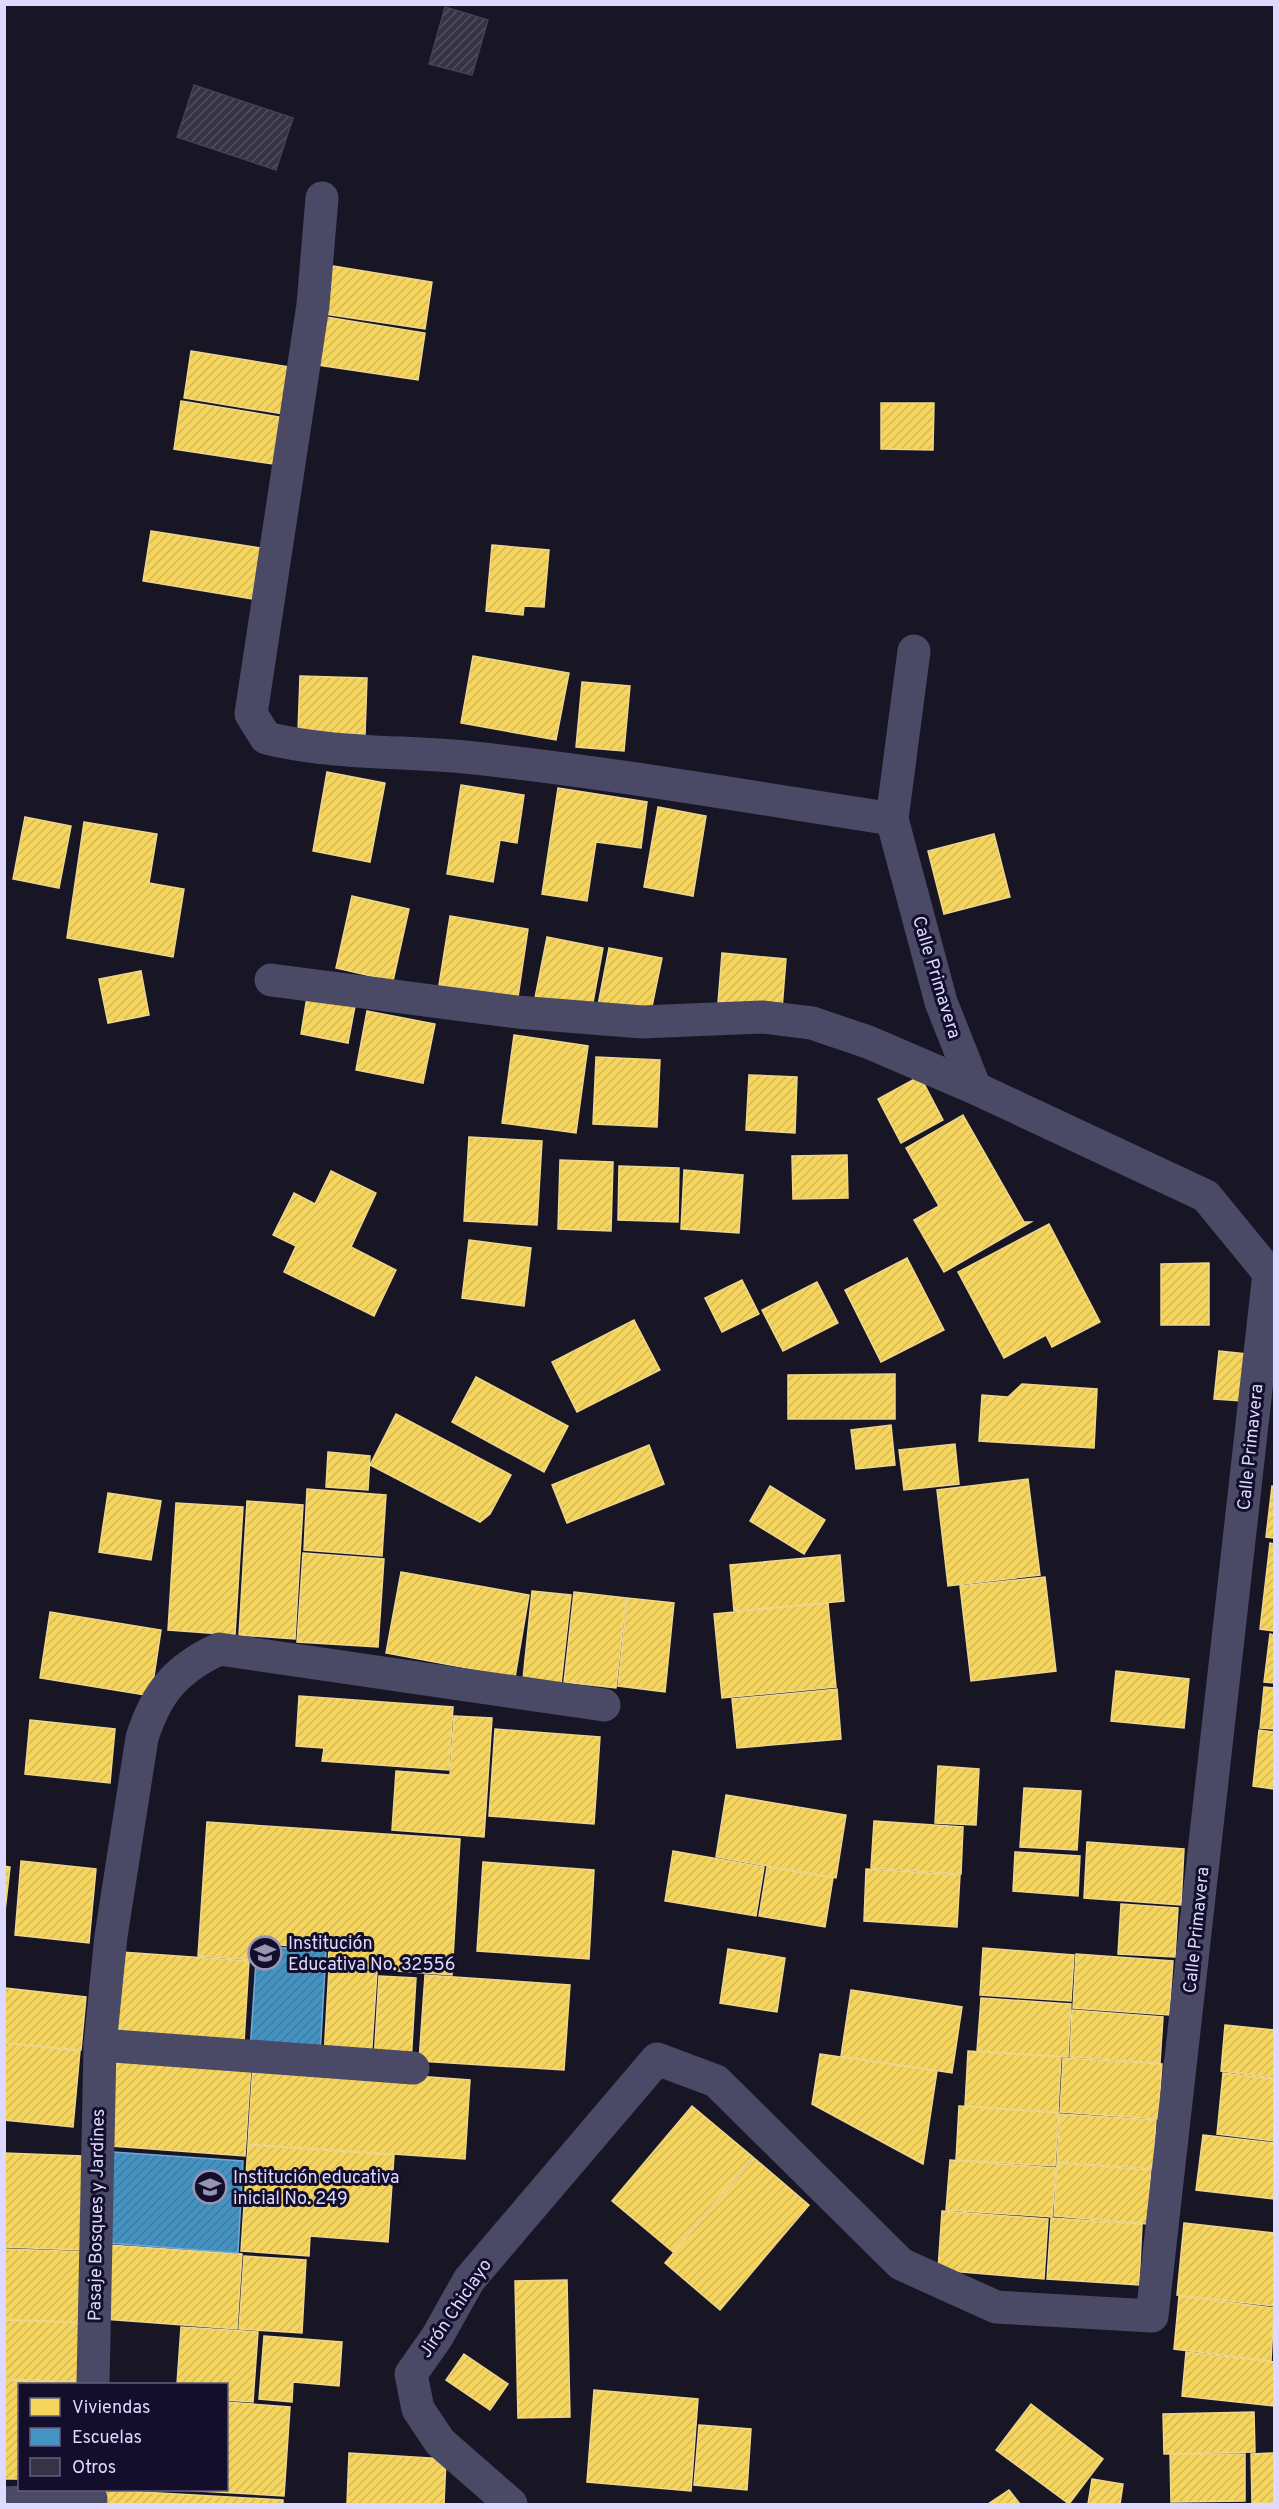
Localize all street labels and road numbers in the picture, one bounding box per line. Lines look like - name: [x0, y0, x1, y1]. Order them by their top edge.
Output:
- street label: Calle Primavera: [906, 913, 965, 1042]
- street label: Calle Primavera: [1233, 1383, 1270, 1512]
- street label: Calle Primavera: [1179, 1866, 1216, 1995]
- street label: Pasaje Bosques y Jardines: [84, 2109, 111, 2321]
- street label: Jirón Chiclayo: [415, 2255, 498, 2363]

